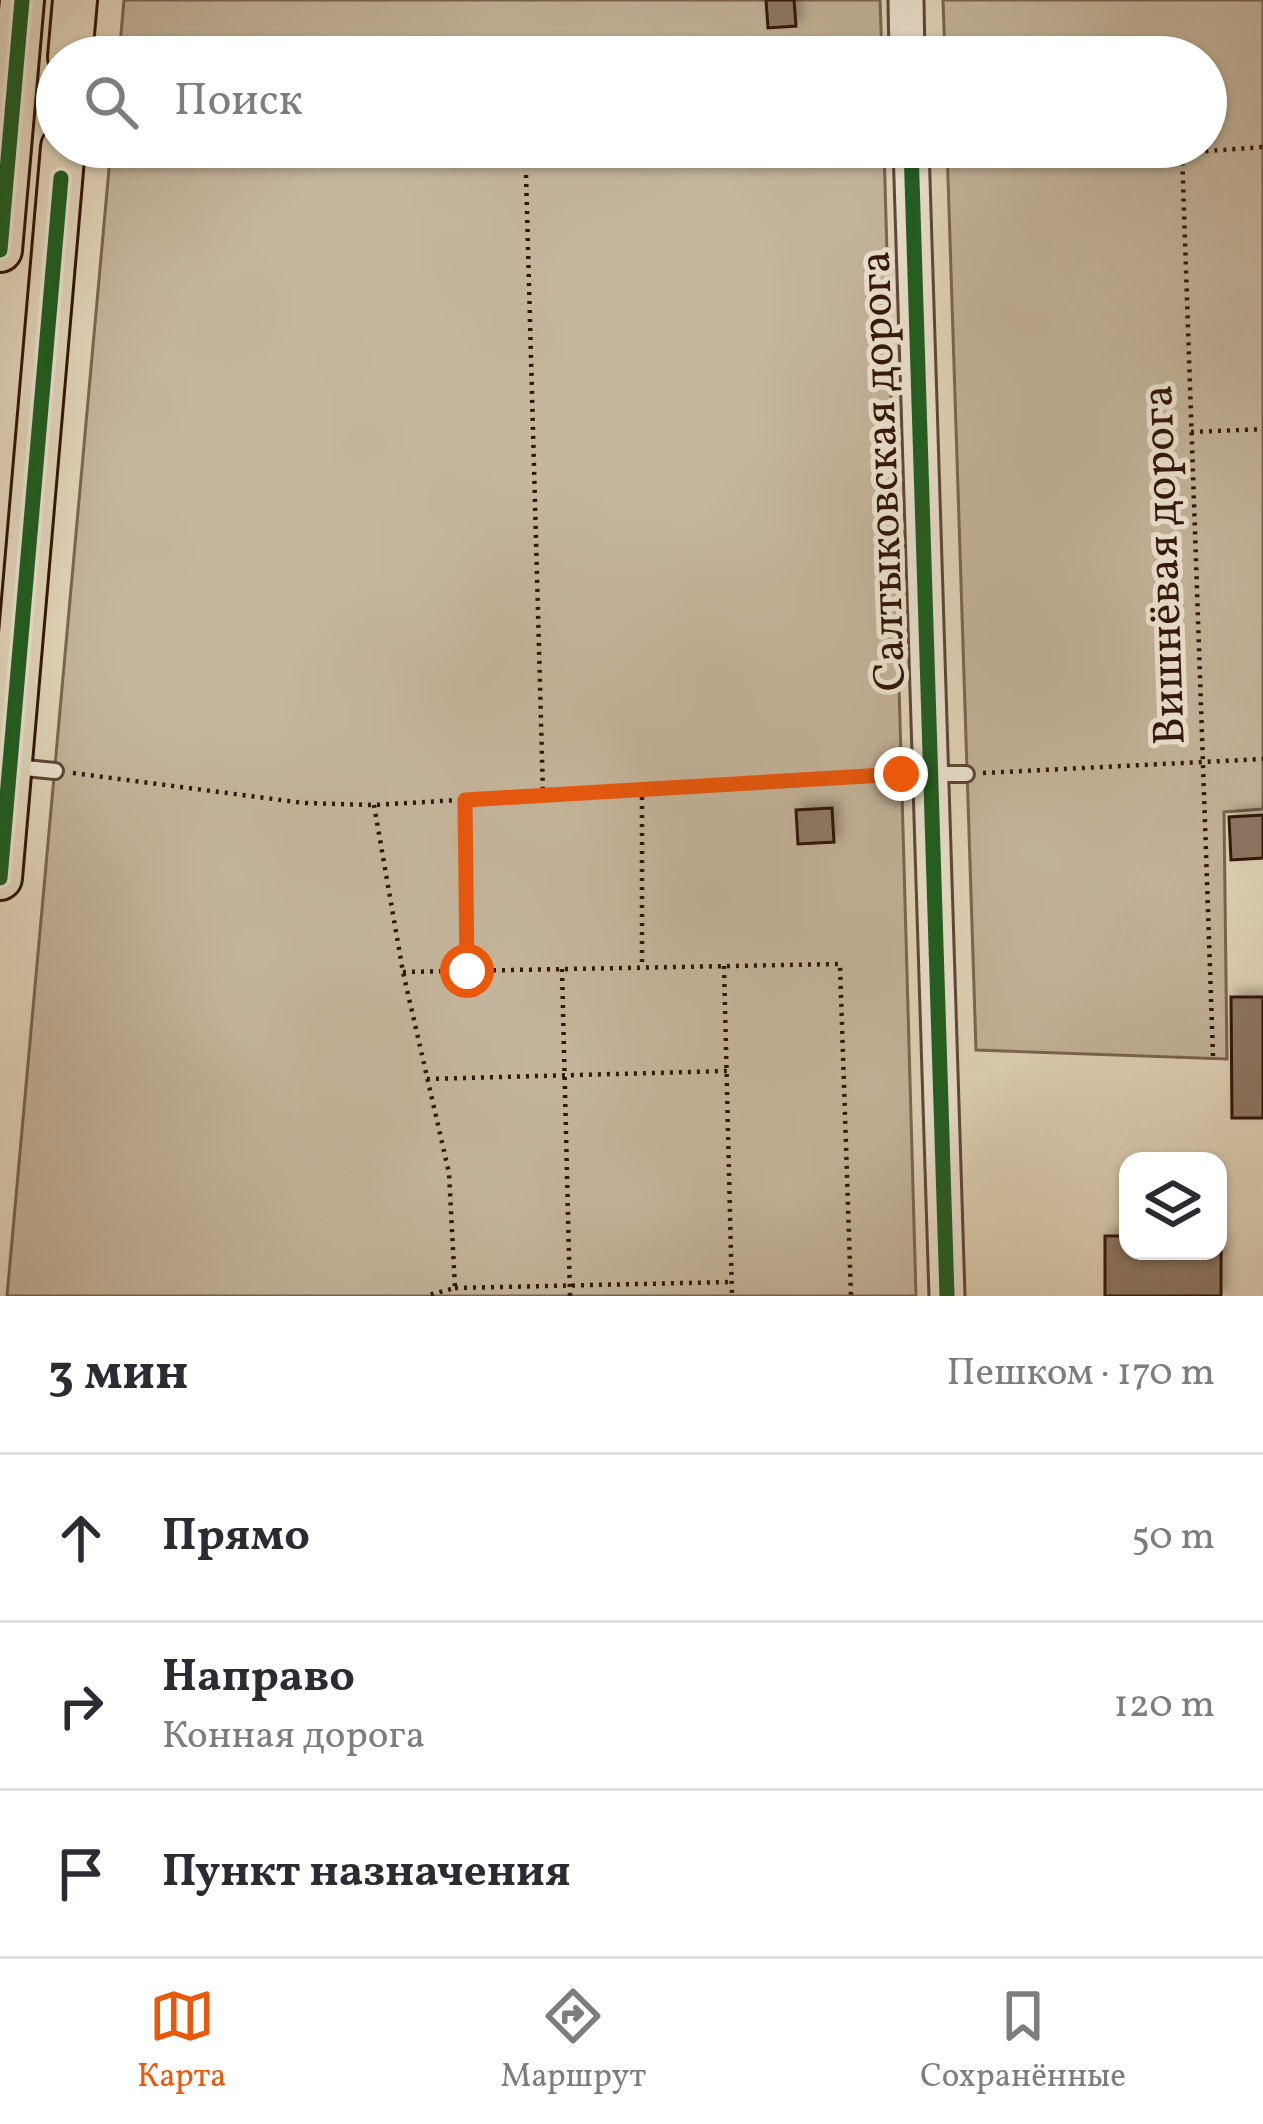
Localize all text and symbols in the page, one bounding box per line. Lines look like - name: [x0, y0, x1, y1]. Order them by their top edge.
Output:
- search box: [36, 36, 1227, 168]
- icon: search: [78, 69, 144, 135]
- text: Поиск: [174, 71, 303, 134]
- street label: Салтыковская дорога: [846, 250, 924, 692]
- street label: Вишнёвая дорога: [1128, 384, 1204, 746]
- route end: [874, 747, 928, 801]
- route start: [440, 944, 494, 998]
- map controls: [1119, 1152, 1227, 1260]
- button: layers: [1119, 1152, 1227, 1260]
- text: 3 мин: [48, 1339, 188, 1410]
- text: Пешком · 170 m: [947, 1347, 1215, 1401]
- icon: ahead: [48, 1505, 114, 1571]
- text: Прямо: [162, 1506, 310, 1569]
- text: 50 m: [1131, 1511, 1215, 1565]
- text: Направо: [162, 1647, 355, 1710]
- icon: right: [48, 1673, 114, 1739]
- text: 120 m: [1114, 1679, 1215, 1733]
- text: Конная дорога: [162, 1710, 425, 1764]
- icon: arrive: [48, 1841, 114, 1907]
- text: Пункт назначения: [162, 1842, 571, 1905]
- tab: Карта: [137, 1983, 227, 2101]
- tab: Маршрут: [501, 1983, 646, 2101]
- tab: Сохранённые: [920, 1983, 1126, 2101]

